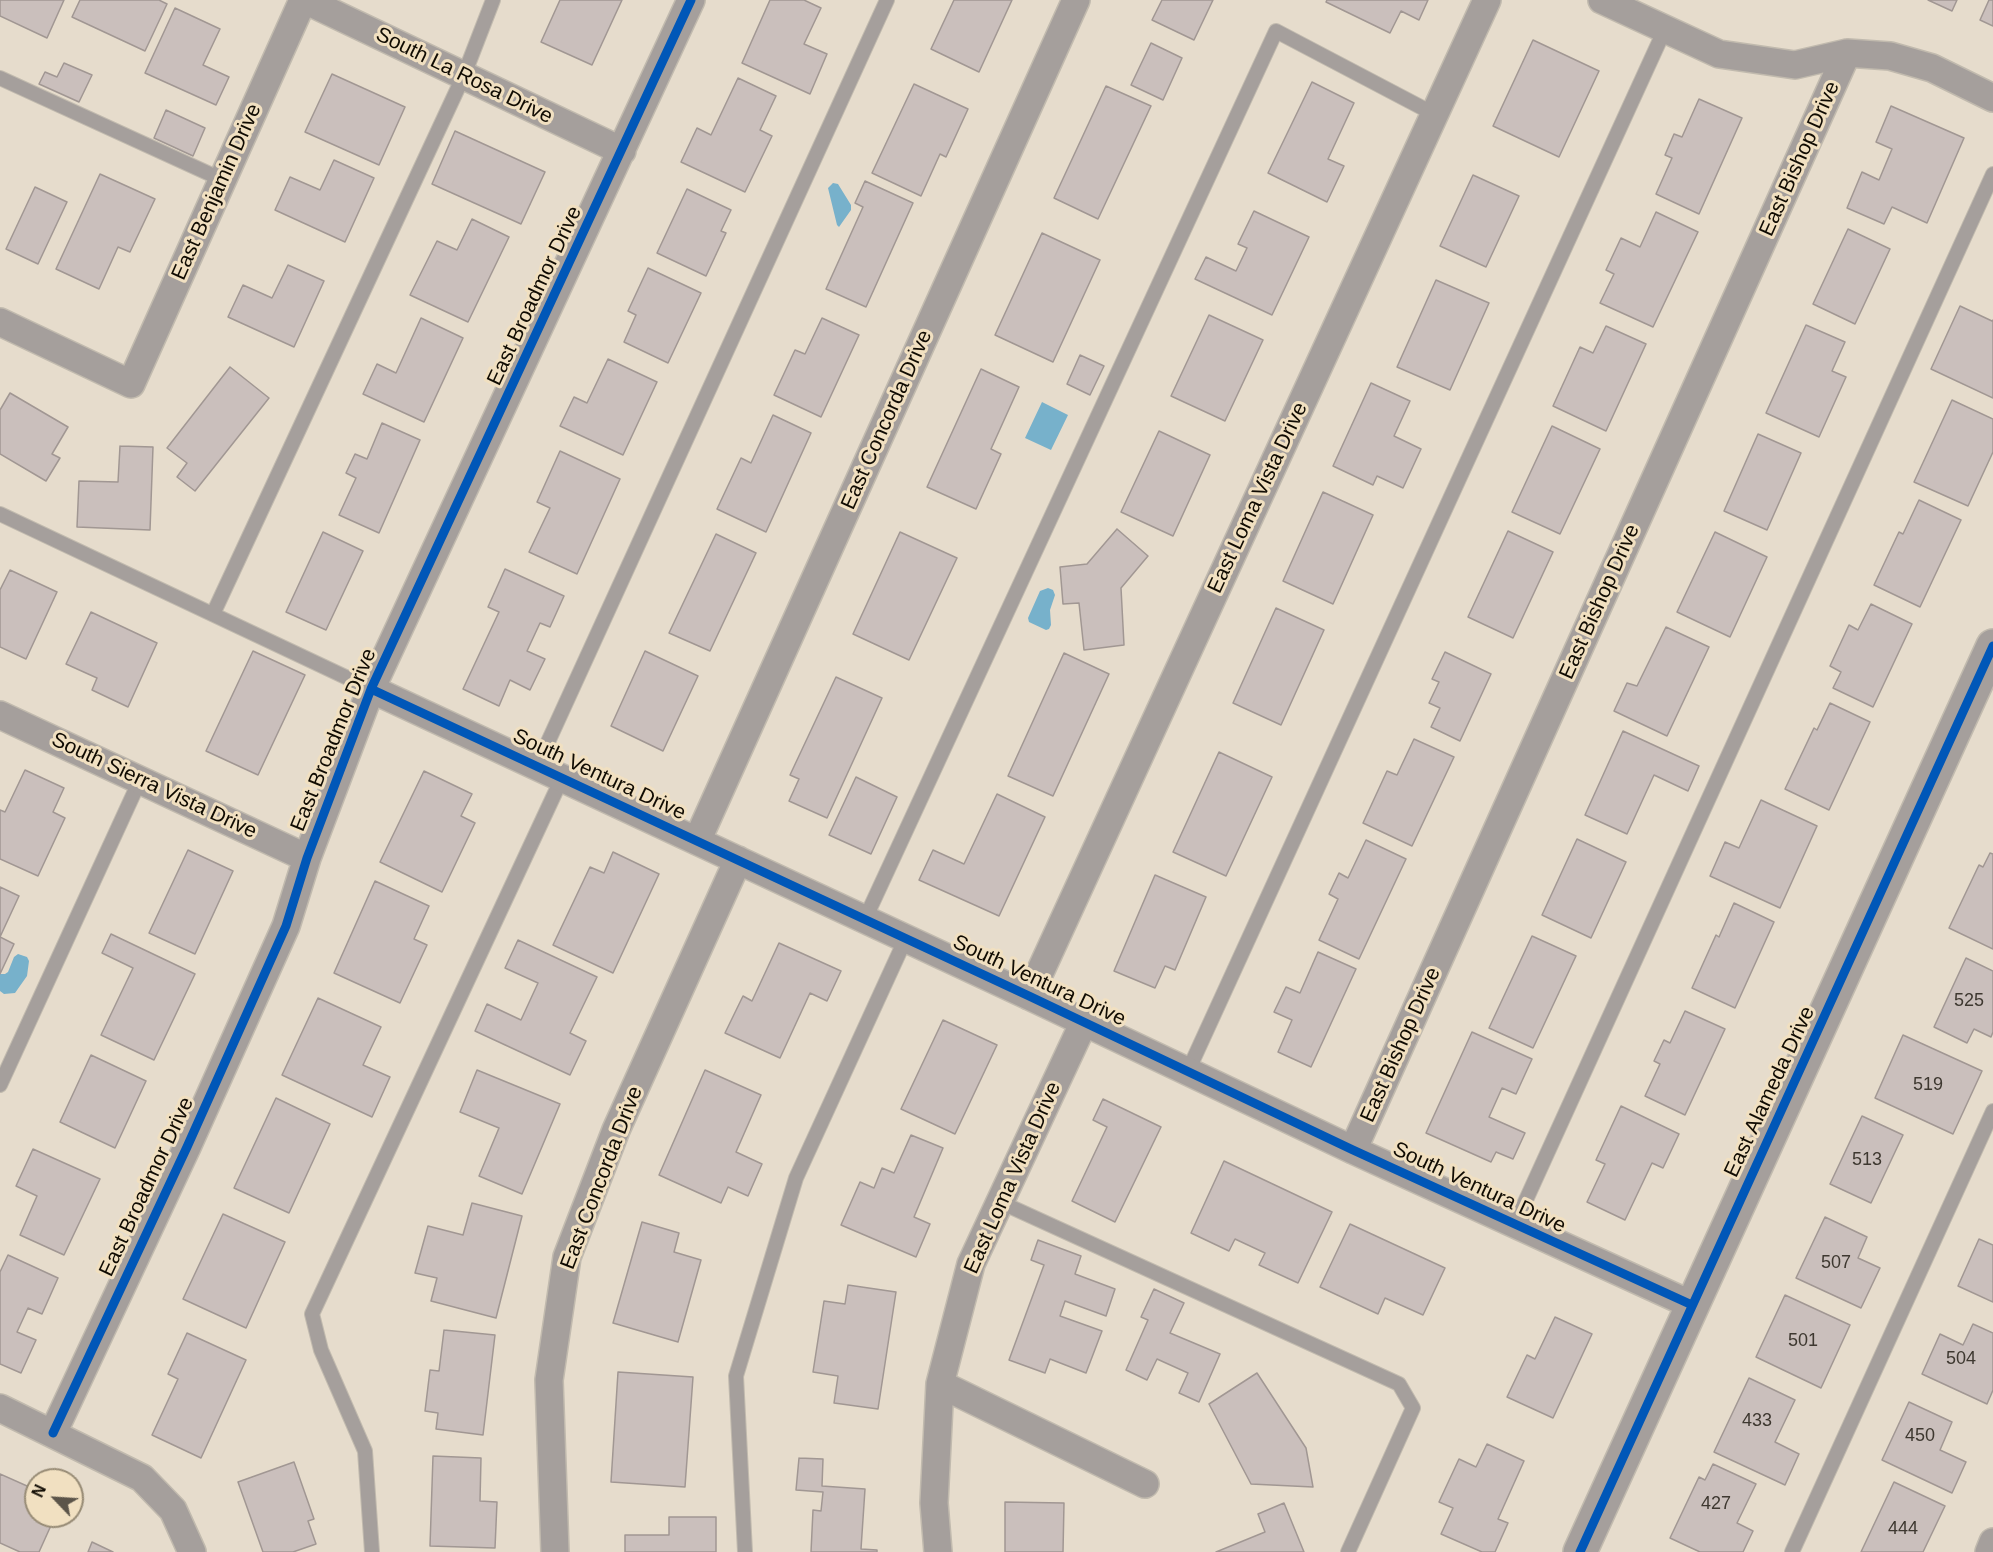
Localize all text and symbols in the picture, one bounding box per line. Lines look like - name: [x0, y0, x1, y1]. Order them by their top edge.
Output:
- street label: South La Rosa Drive: [371, 22, 557, 130]
- street label: East Bishop Drive: [1755, 78, 1845, 240]
- street label: East Benjamin Drive: [167, 100, 267, 284]
- street label: East Broadmor Drive: [482, 202, 588, 390]
- street label: East Concorda Drive: [836, 326, 938, 514]
- street label: East Loma Vista Drive: [1203, 399, 1313, 597]
- street label: East Bishop Drive: [1555, 521, 1645, 683]
- street label: East Broadmor Drive: [286, 645, 382, 835]
- street label: South Ventura Drive: [509, 724, 689, 826]
- street label: South Sierra Vista Drive: [47, 727, 261, 845]
- street label: South Ventura Drive: [949, 930, 1129, 1032]
- street label: East Bishop Drive: [1356, 964, 1446, 1126]
- house number: 525: [1954, 990, 1984, 1012]
- street label: East Alameda Drive: [1719, 1003, 1821, 1181]
- house number: 519: [1913, 1074, 1943, 1096]
- street label: East Loma Vista Drive: [959, 1078, 1067, 1278]
- street label: East Concorda Drive: [556, 1083, 648, 1273]
- street label: East Broadmor Drive: [94, 1093, 200, 1281]
- street label: South Ventura Drive: [1389, 1137, 1569, 1239]
- house number: 513: [1852, 1149, 1882, 1171]
- house number: 507: [1821, 1252, 1851, 1274]
- house number: 501: [1788, 1330, 1818, 1352]
- house number: 504: [1946, 1348, 1976, 1370]
- house number: 433: [1742, 1410, 1772, 1432]
- house number: 450: [1905, 1425, 1935, 1447]
- north arrow: [24, 1468, 84, 1528]
- text: N: [29, 1482, 49, 1500]
- house number: 427: [1701, 1493, 1731, 1515]
- house number: 444: [1888, 1518, 1918, 1540]

